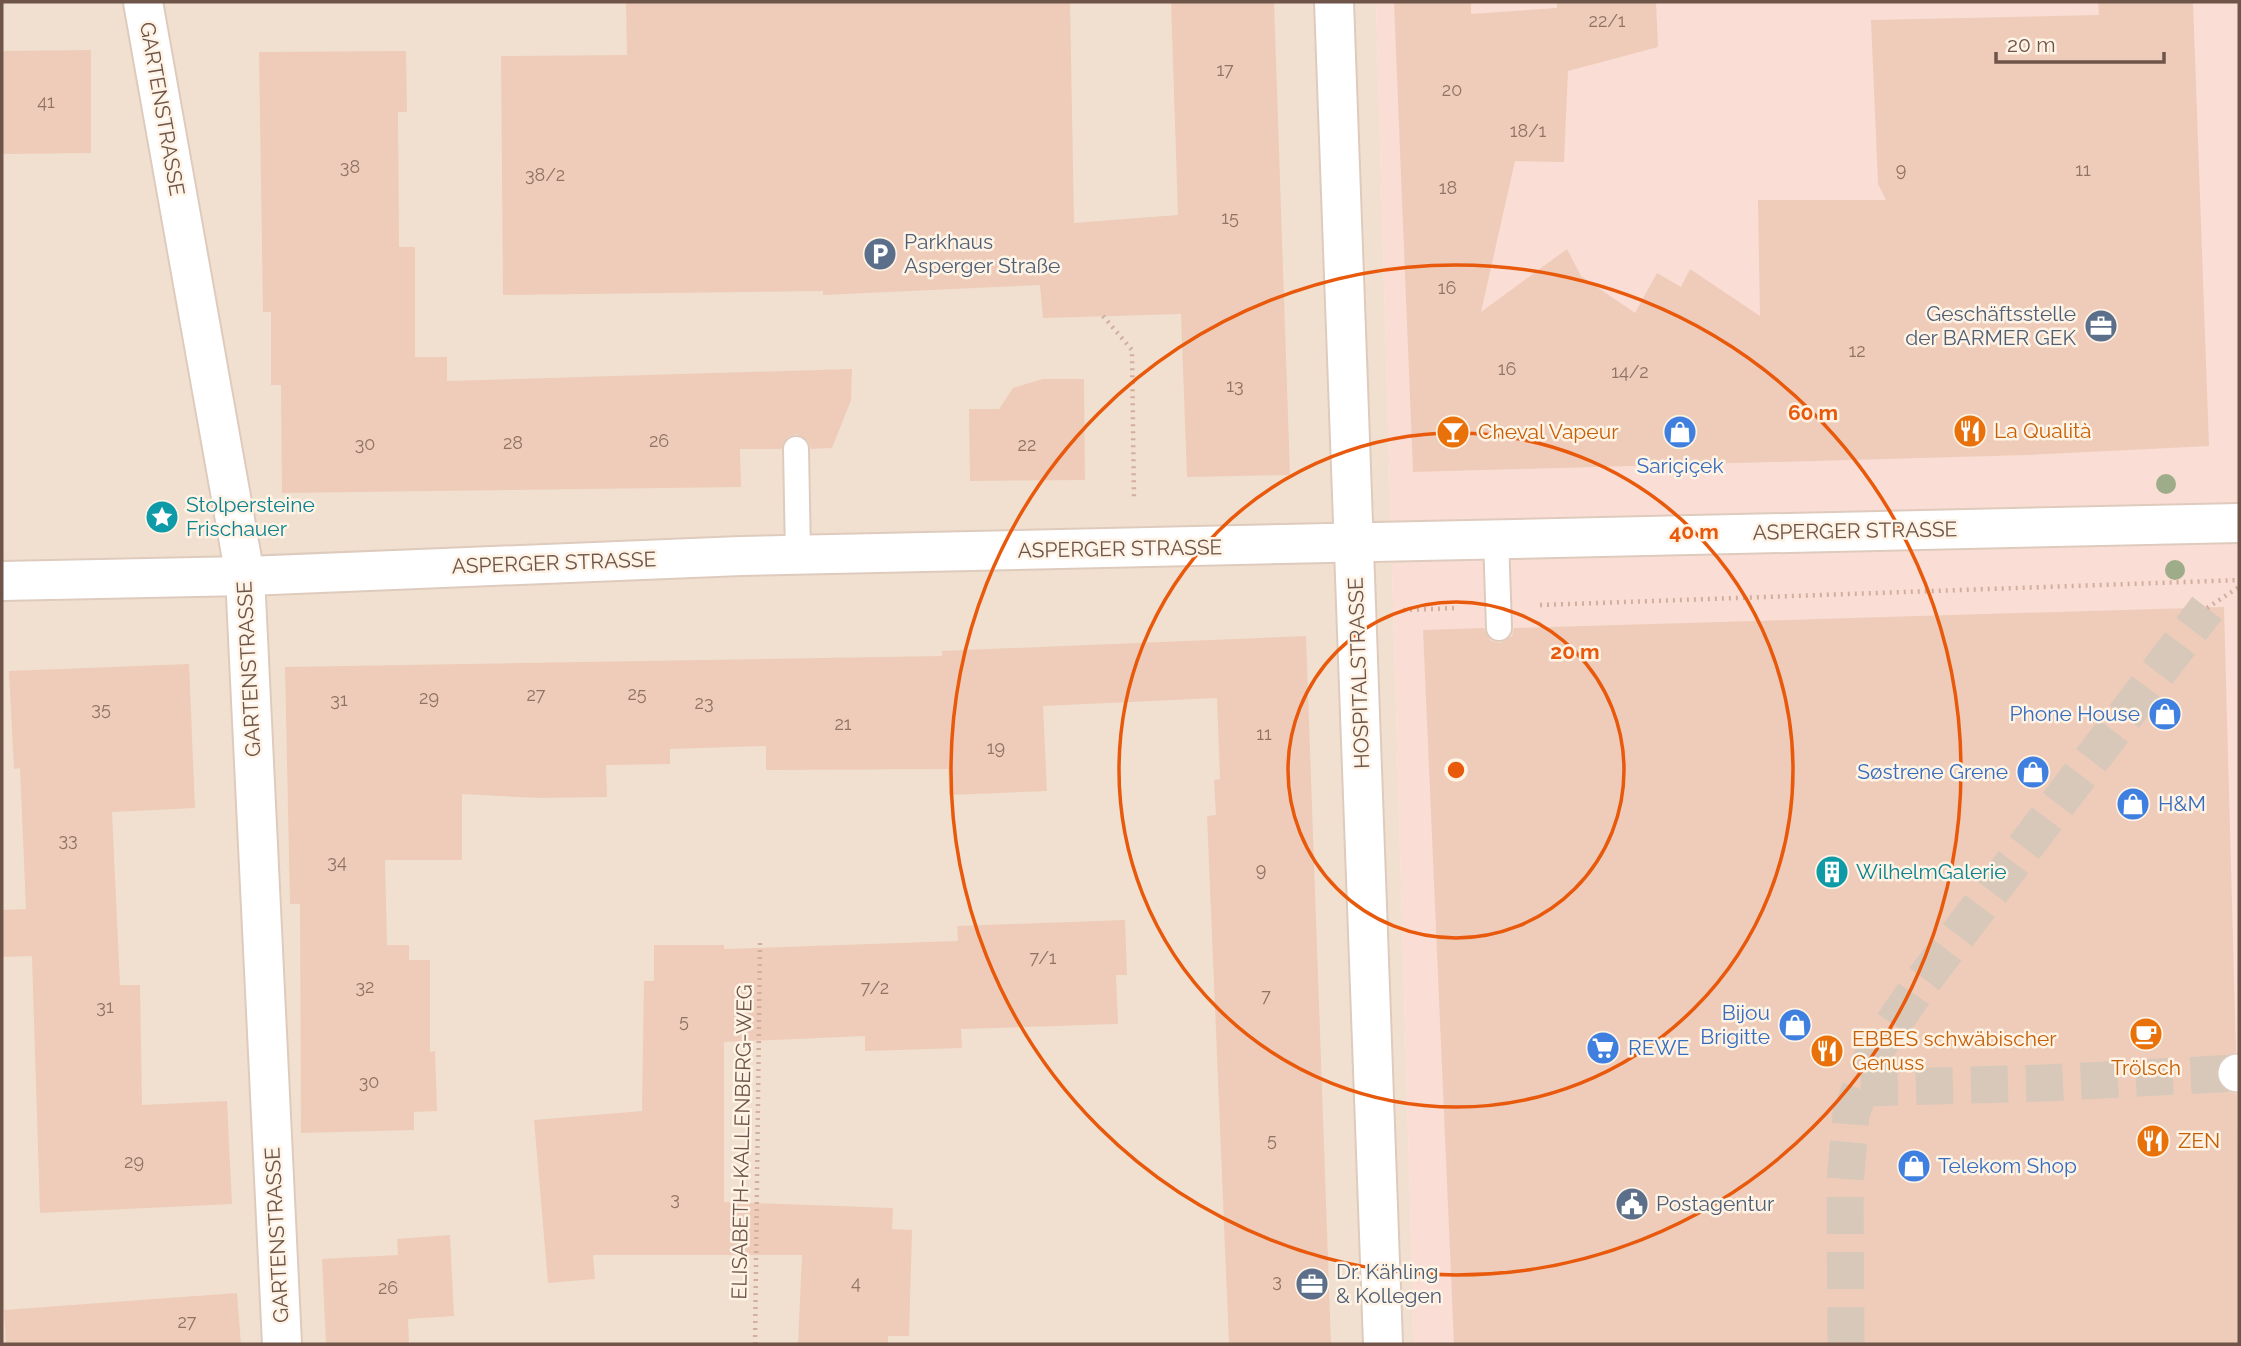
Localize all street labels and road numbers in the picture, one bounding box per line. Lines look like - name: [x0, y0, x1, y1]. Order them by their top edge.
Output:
- street label: GARTENSTRASSE: [135, 20, 190, 198]
- street label: ASPERGER STRASSE: [1752, 516, 1958, 545]
- street label: ASPERGER STRASSE: [1017, 534, 1223, 563]
- street label: ASPERGER STRASSE: [451, 546, 657, 579]
- street label: HOSPITALSTRASSE: [1343, 577, 1374, 769]
- street label: GARTENSTRASSE: [231, 580, 266, 758]
- street label: ELISABETH-KALLENBERG-WEG: [726, 984, 757, 1300]
- street label: GARTENSTRASSE: [259, 1146, 294, 1324]

